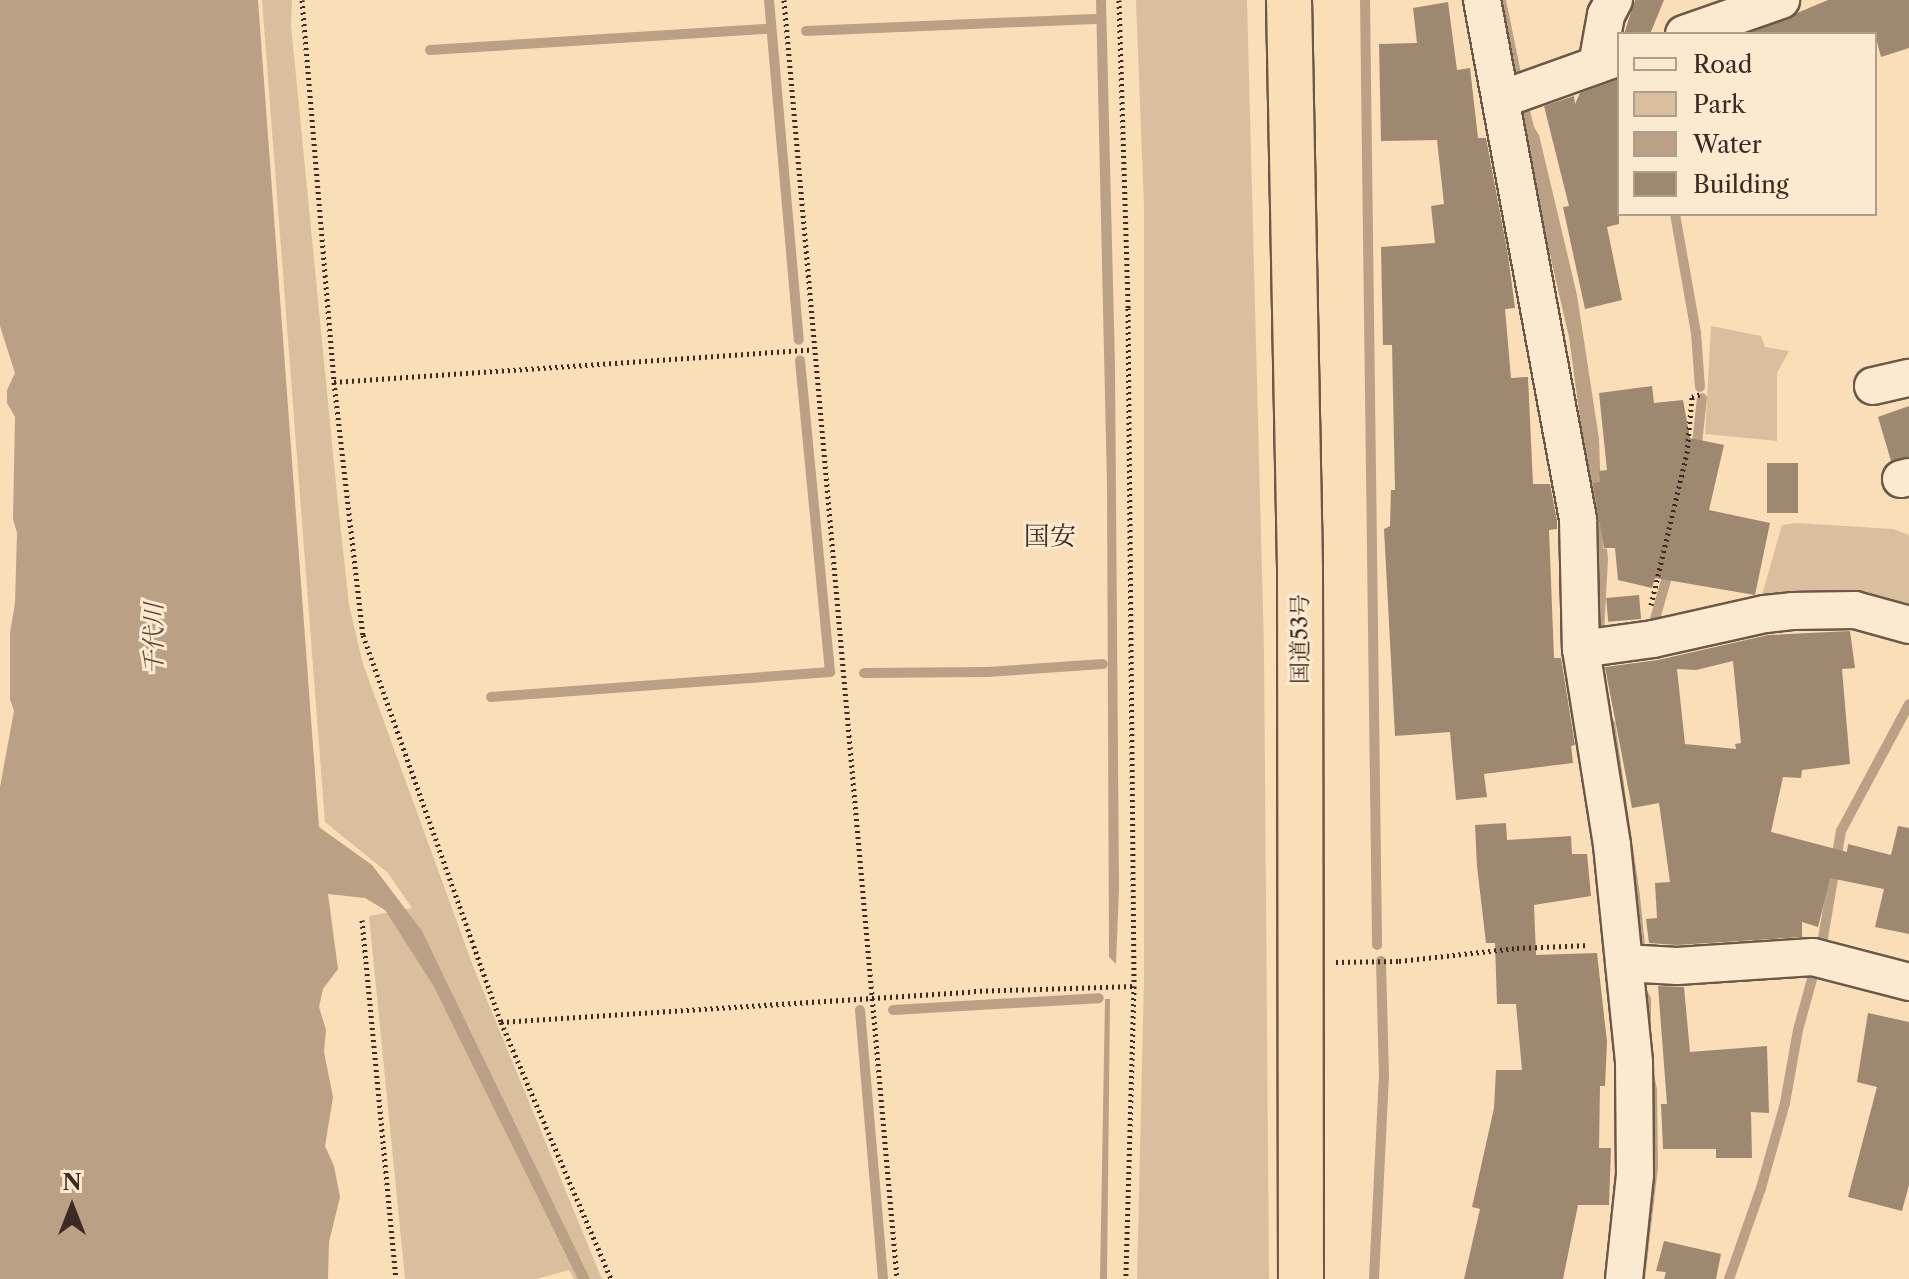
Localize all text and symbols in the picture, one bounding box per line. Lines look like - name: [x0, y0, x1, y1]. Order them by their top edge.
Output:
- legend: [1617, 32, 1877, 216]
- text: Road: [1693, 50, 1752, 79]
- text: Park: [1693, 90, 1745, 119]
- text: Water: [1693, 130, 1762, 159]
- text: Building: [1693, 170, 1789, 199]
- district label: 国安: [1024, 521, 1076, 553]
- street label: 国道53号: [1287, 594, 1313, 684]
- water label: 千代川: [140, 603, 168, 675]
- north arrow: [32, 1167, 112, 1247]
- text: N: [62, 1169, 82, 1196]

